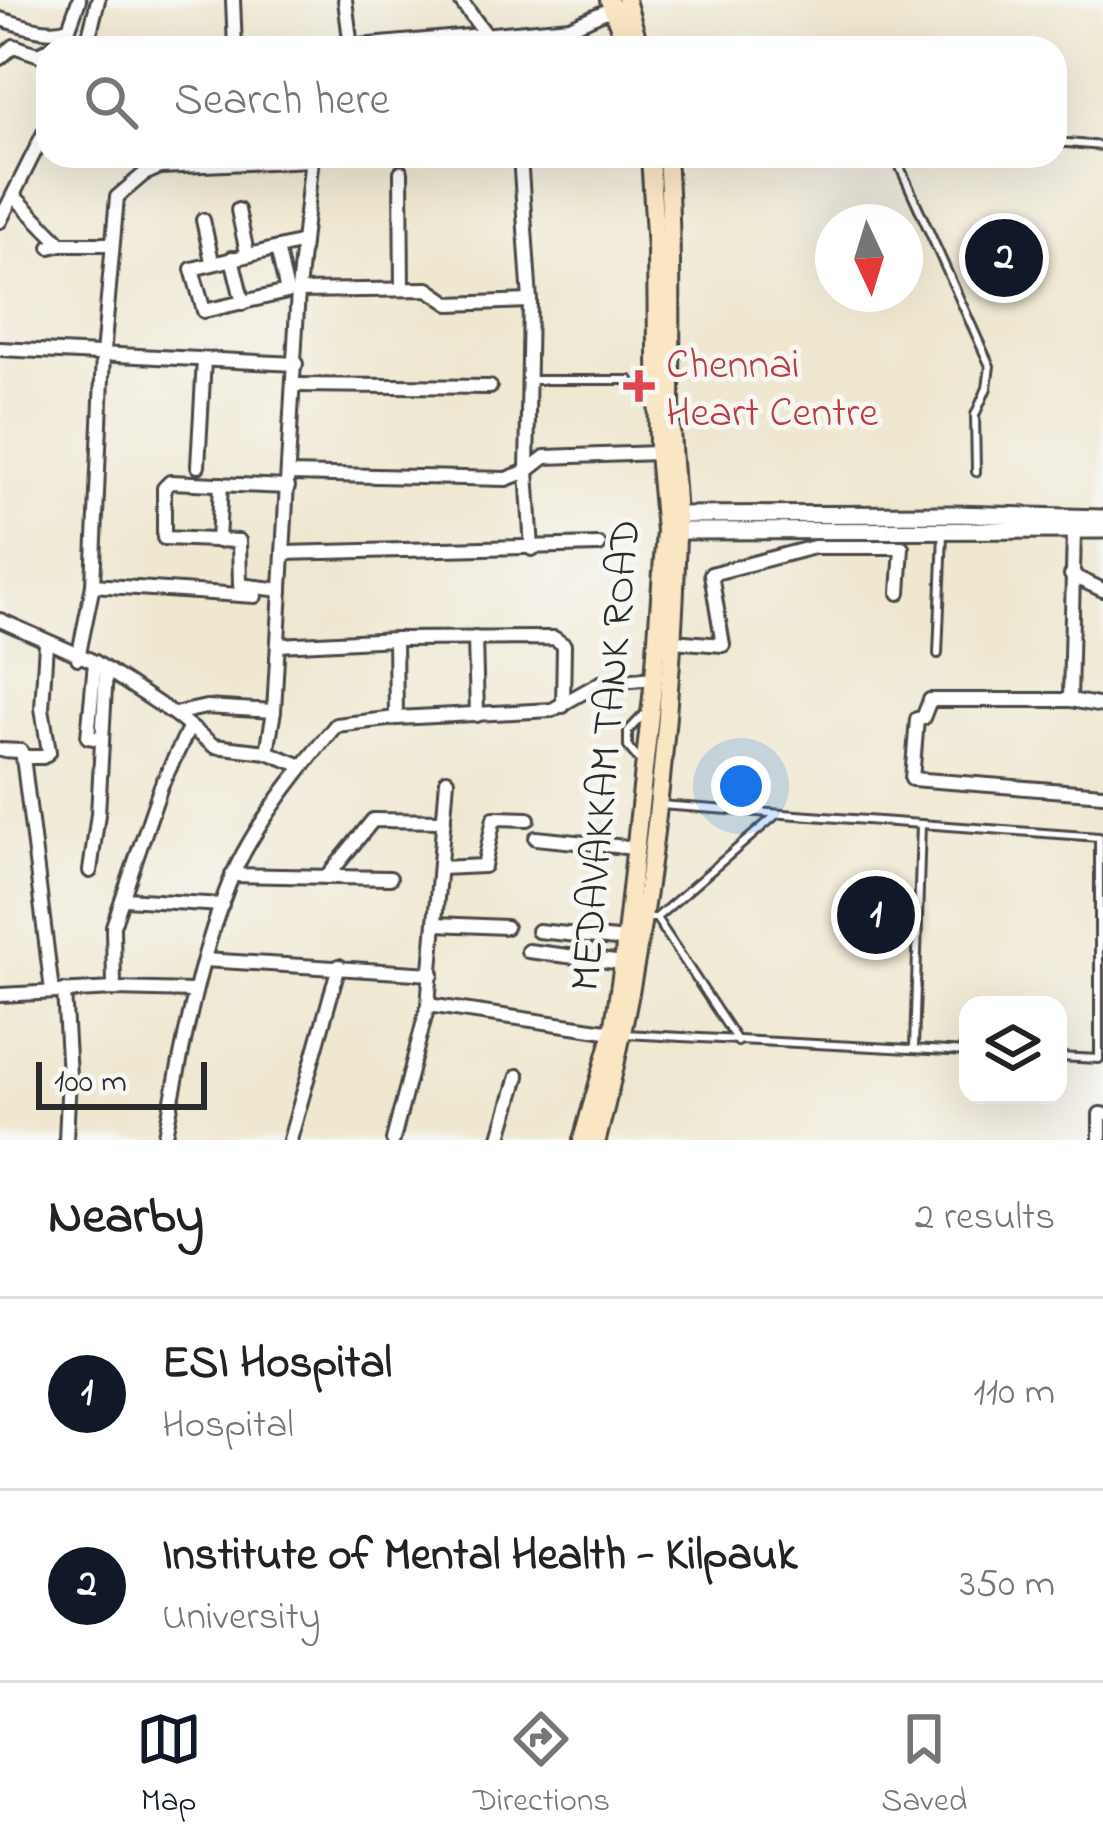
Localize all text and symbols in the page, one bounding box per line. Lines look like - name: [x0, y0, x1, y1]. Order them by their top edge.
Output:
- search box: [36, 36, 1067, 168]
- icon: search: [78, 69, 144, 135]
- text: Search here: [174, 69, 390, 135]
- north arrow: [815, 204, 923, 312]
- pin: 2: [965, 213, 1043, 303]
- place label: Chennai Heart Centre: [666, 336, 878, 445]
- marker: Chennai Heart Centre: [623, 370, 655, 402]
- street label: MEDAVAKKAM TANK ROAD: [556, 517, 658, 994]
- your location: [711, 756, 771, 816]
- pin: 1: [837, 870, 915, 960]
- map controls: [959, 996, 1067, 1104]
- button: layers: [959, 996, 1067, 1104]
- scale bar: [36, 1056, 207, 1109]
- text: 100 m: [54, 1059, 127, 1107]
- text: Nearby: [48, 1181, 204, 1256]
- text: 2 results: [915, 1190, 1055, 1247]
- text: ESI Hospital: [162, 1332, 392, 1398]
- text: 1: [81, 1365, 93, 1422]
- text: 110 m: [973, 1365, 1055, 1422]
- text: Hospital: [162, 1398, 294, 1455]
- text: Institute of Mental Health - Kilpauk: [162, 1524, 797, 1590]
- text: 2: [77, 1557, 97, 1614]
- text: 350 m: [960, 1557, 1055, 1614]
- text: University: [162, 1590, 320, 1647]
- tab: Map: [136, 1706, 202, 1826]
- tab: Directions: [473, 1706, 610, 1826]
- tab: Saved: [881, 1706, 967, 1826]

